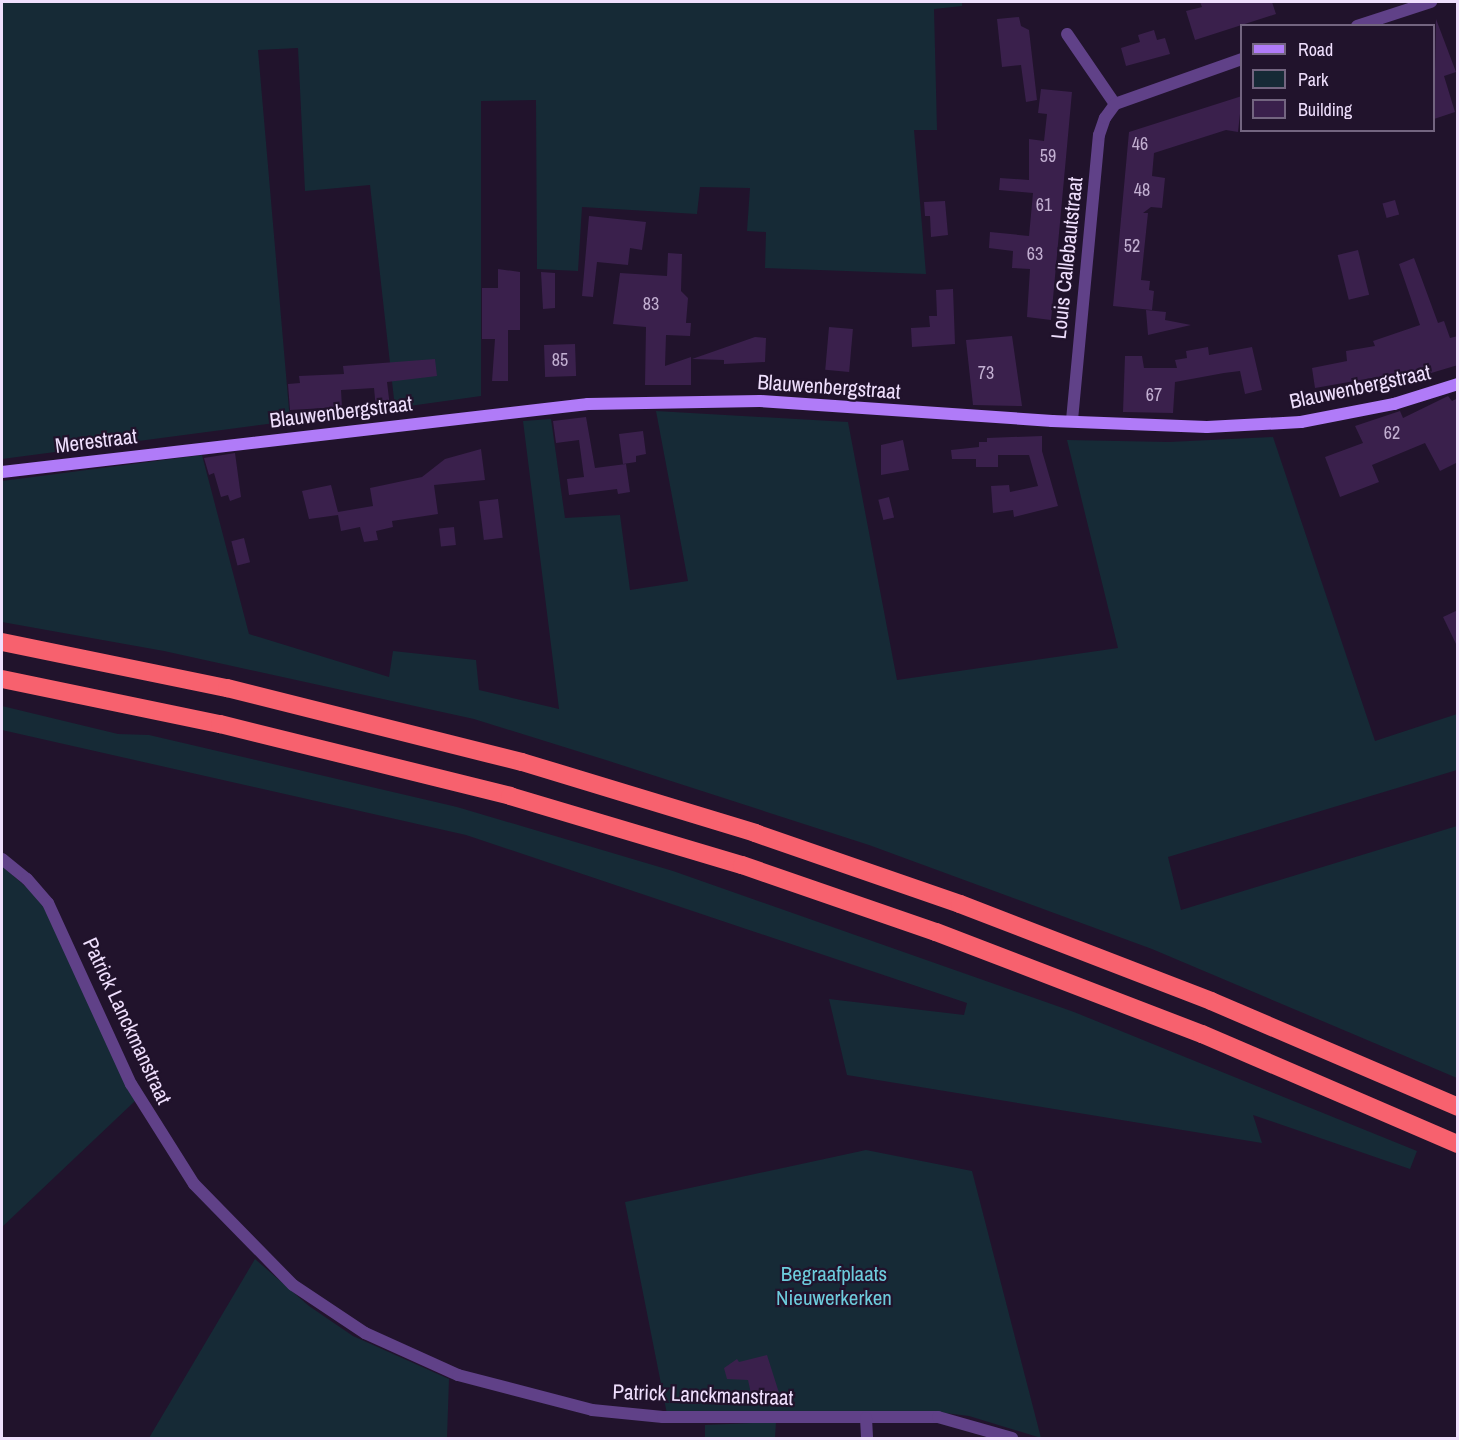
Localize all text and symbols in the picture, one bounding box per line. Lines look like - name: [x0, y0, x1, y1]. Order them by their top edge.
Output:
- legend: [1240, 24, 1435, 132]
- text: Road: [1298, 37, 1333, 62]
- text: Park: [1298, 67, 1328, 92]
- text: Building: [1298, 97, 1352, 122]
- house number: 46: [1132, 133, 1148, 155]
- house number: 59: [1040, 145, 1056, 167]
- street label: Louis Callebautstraat: [1046, 176, 1088, 340]
- house number: 48: [1134, 179, 1150, 201]
- house number: 61: [1036, 194, 1052, 216]
- house number: 52: [1124, 235, 1140, 257]
- house number: 63: [1027, 243, 1043, 265]
- house number: 83: [643, 293, 659, 315]
- house number: 85: [552, 349, 568, 371]
- street label: Blauwenbergstraat: [1287, 360, 1433, 414]
- house number: 73: [978, 362, 994, 384]
- street label: Blauwenbergstraat: [757, 369, 901, 405]
- house number: 67: [1146, 384, 1162, 406]
- street label: Blauwenbergstraat: [268, 391, 414, 433]
- house number: 62: [1384, 422, 1400, 444]
- street label: Merestraat: [54, 423, 138, 459]
- street label: Patrick Lanckmanstraat: [77, 934, 177, 1108]
- park label: Begraafplaats Nieuwerkerken: [776, 1261, 892, 1311]
- street label: Patrick Lanckmanstraat: [612, 1379, 794, 1411]

